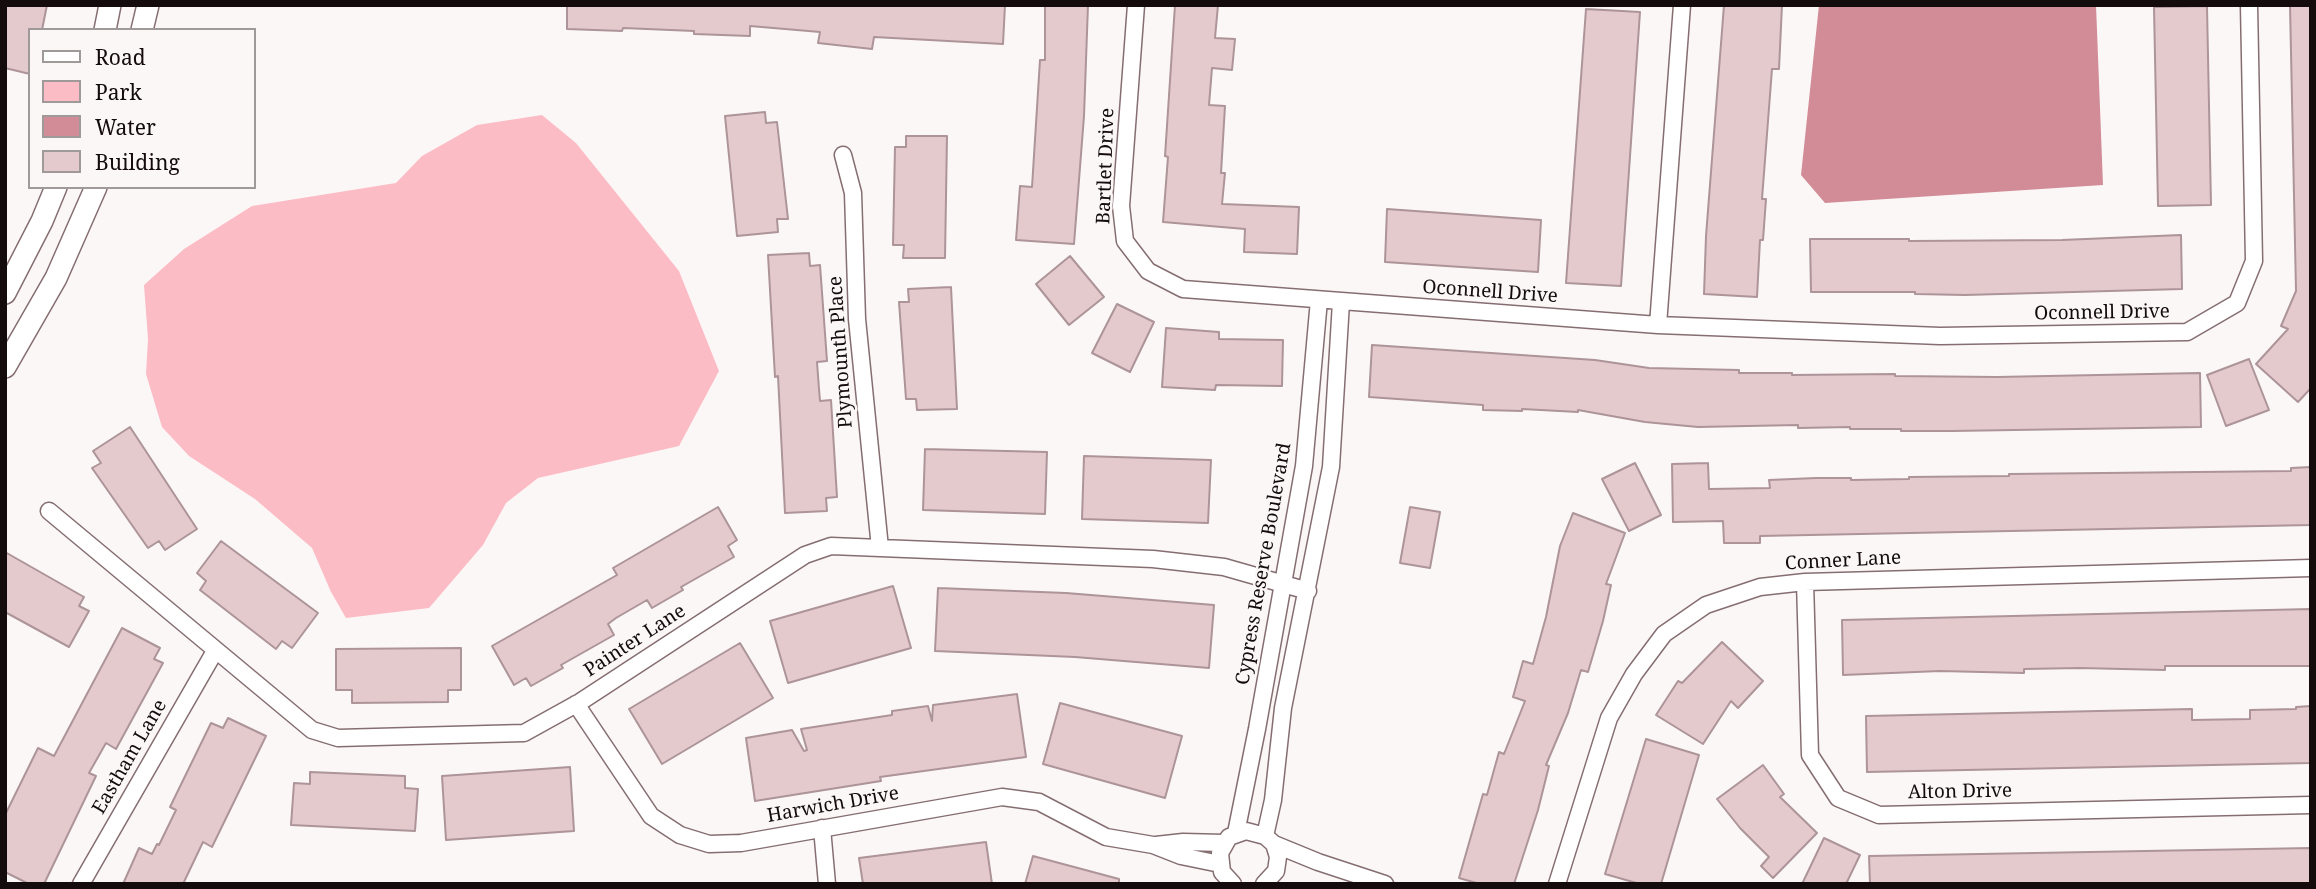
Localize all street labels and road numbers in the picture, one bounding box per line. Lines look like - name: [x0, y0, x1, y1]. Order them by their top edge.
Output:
- street label: Bartlet Drive: [1093, 107, 1119, 225]
- street label: Plymounth Place: [824, 275, 858, 429]
- street label: Oconnell Drive: [1421, 276, 1559, 308]
- street label: Oconnell Drive: [2034, 300, 2170, 326]
- street label: Cypress Reserve Boulevard: [1231, 441, 1297, 687]
- street label: Conner Lane: [1784, 547, 1902, 575]
- street label: Painter Lane: [580, 600, 690, 682]
- street label: Eastham Lane: [88, 696, 172, 818]
- street label: Alton Drive: [1908, 780, 2012, 804]
- street label: Harwich Drive: [765, 782, 901, 828]

